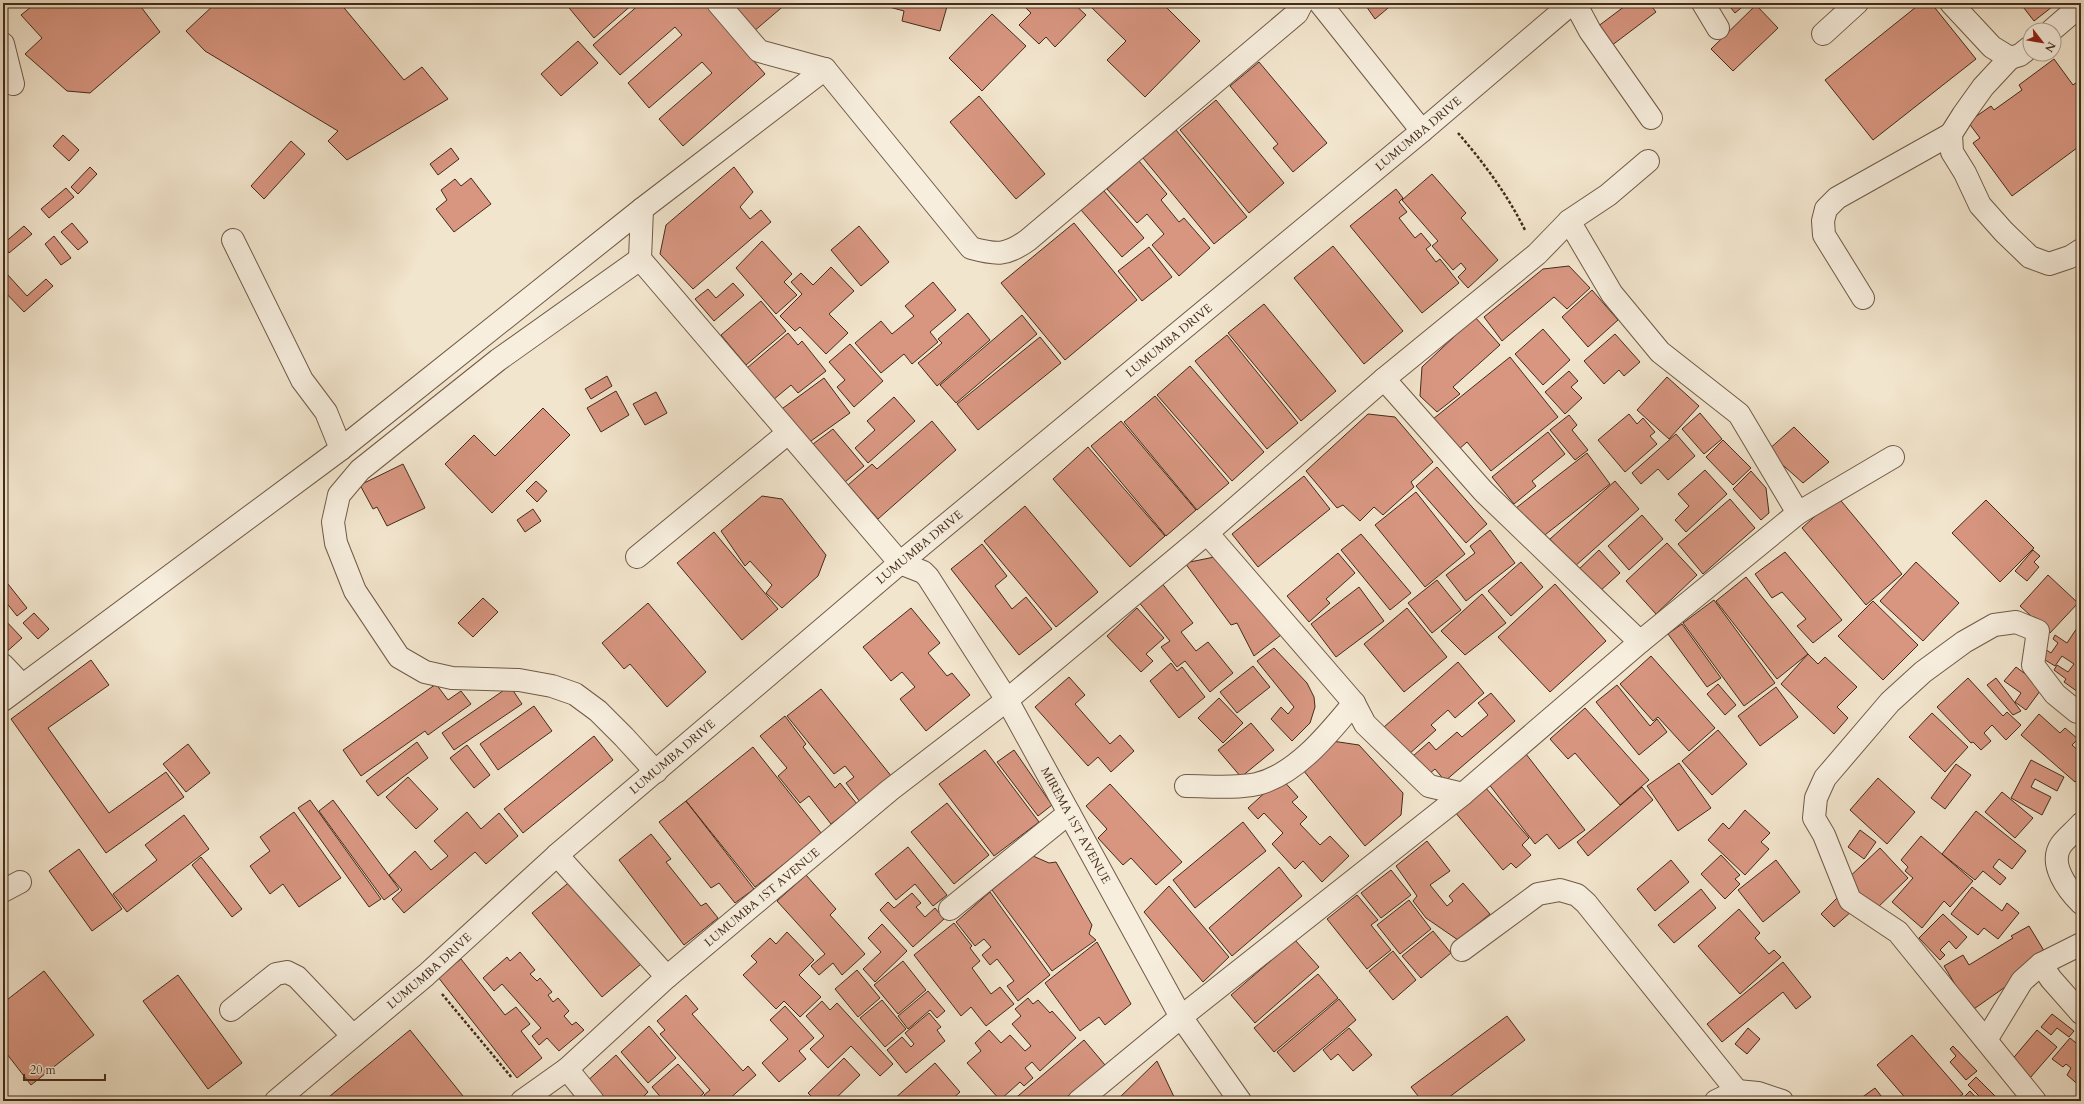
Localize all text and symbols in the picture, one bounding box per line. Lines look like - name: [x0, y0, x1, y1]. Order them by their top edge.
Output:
- north arrow: [2022, 22, 2062, 62]
- text: N: [2041, 39, 2059, 55]
- street label: LUMUMBA DRIVE: [1372, 93, 1465, 174]
- street label: LUMUMBA DRIVE: [1122, 300, 1216, 381]
- street label: LUMUMBA DRIVE: [873, 507, 966, 588]
- street label: LUMUMBA DRIVE: [626, 716, 719, 798]
- street label: MIREMA 1ST AVENUE: [1037, 764, 1114, 886]
- street label: LUMUMBA 1ST AVENUE: [701, 844, 823, 950]
- street label: LUMUMBA DRIVE: [383, 929, 475, 1013]
- scale bar: [24, 1056, 105, 1082]
- text: 20 m: [30, 1062, 57, 1078]

